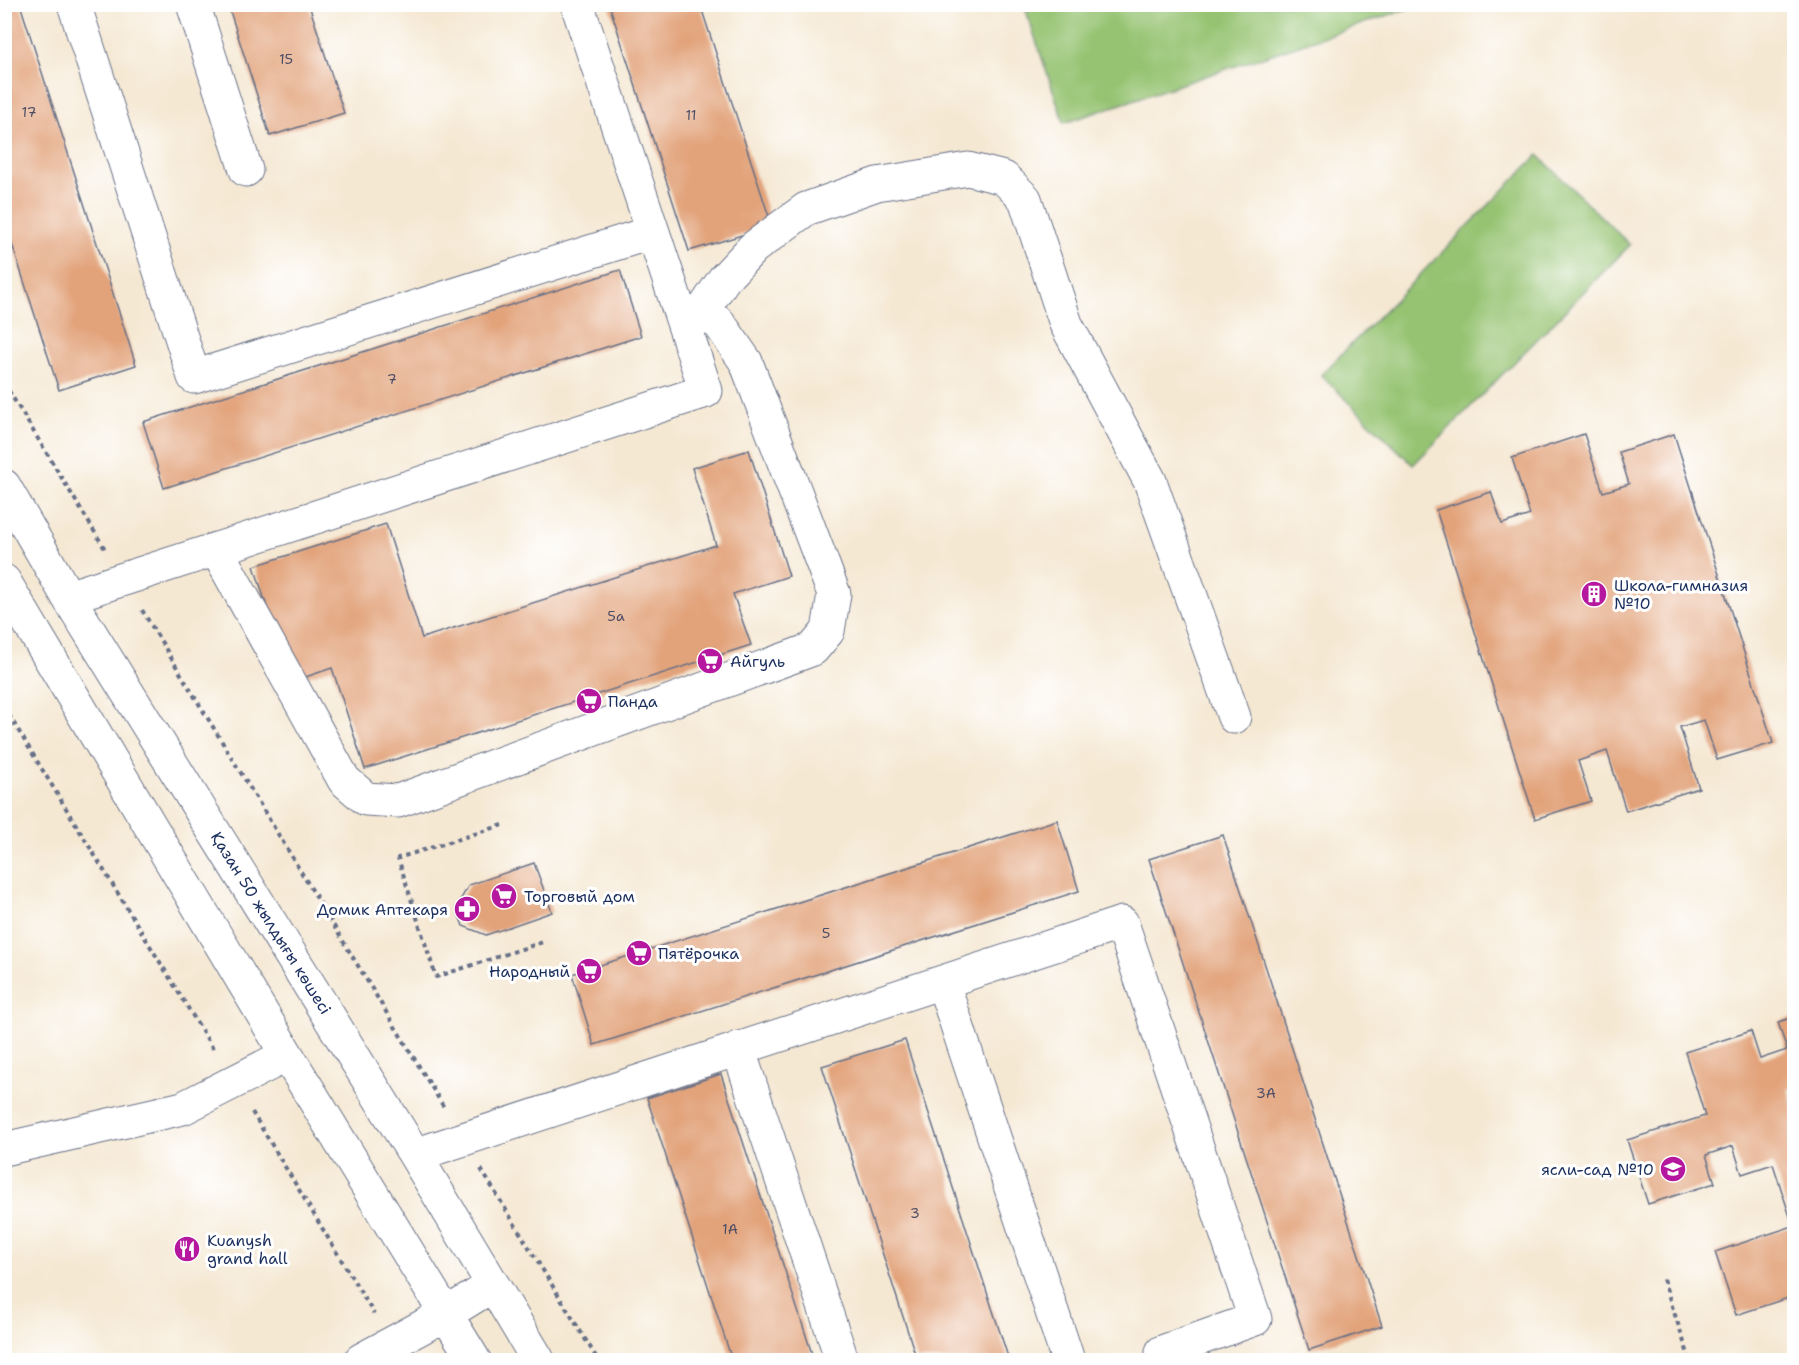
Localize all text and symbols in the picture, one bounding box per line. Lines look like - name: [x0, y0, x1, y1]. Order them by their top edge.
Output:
- house number: 15: [279, 50, 293, 68]
- house number: 17: [22, 103, 36, 121]
- house number: 11: [685, 106, 697, 124]
- house number: 7: [387, 370, 397, 388]
- place label: Школа-гимназия №10: [1614, 575, 1748, 614]
- building icon: Школа-гимназия №10: [1579, 579, 1609, 609]
- house number: 5а: [607, 607, 625, 625]
- supermarket icon: Айгуль: [695, 646, 725, 676]
- place label: Айгуль: [730, 651, 785, 672]
- supermarket icon: Панда: [574, 686, 604, 716]
- place label: Панда: [608, 691, 658, 712]
- street label: Қазан 50 жылдығы көшесі: [206, 828, 336, 1018]
- supermarket icon: Торговый дом: [489, 881, 519, 911]
- place label: Торговый дом: [524, 886, 635, 907]
- pharmacy icon: Домик Аптекаря: [452, 894, 482, 924]
- place label: Домик Аптекаря: [317, 899, 448, 920]
- house number: 5: [822, 924, 830, 942]
- supermarket icon: Пятёрочка: [624, 938, 654, 968]
- place label: Пятёрочка: [658, 943, 739, 964]
- supermarket icon: Народный: [574, 956, 604, 986]
- place label: Народный: [489, 961, 570, 982]
- house number: 3А: [1256, 1084, 1276, 1102]
- school or university icon: ясли-сад №10: [1658, 1154, 1688, 1184]
- place label: ясли-сад №10: [1541, 1159, 1654, 1180]
- house number: 3: [910, 1204, 920, 1222]
- house number: 1А: [722, 1220, 738, 1238]
- place label: Kuanysh grand hall: [207, 1230, 288, 1269]
- restaurant icon: Kuanysh grand hall: [172, 1234, 202, 1264]

